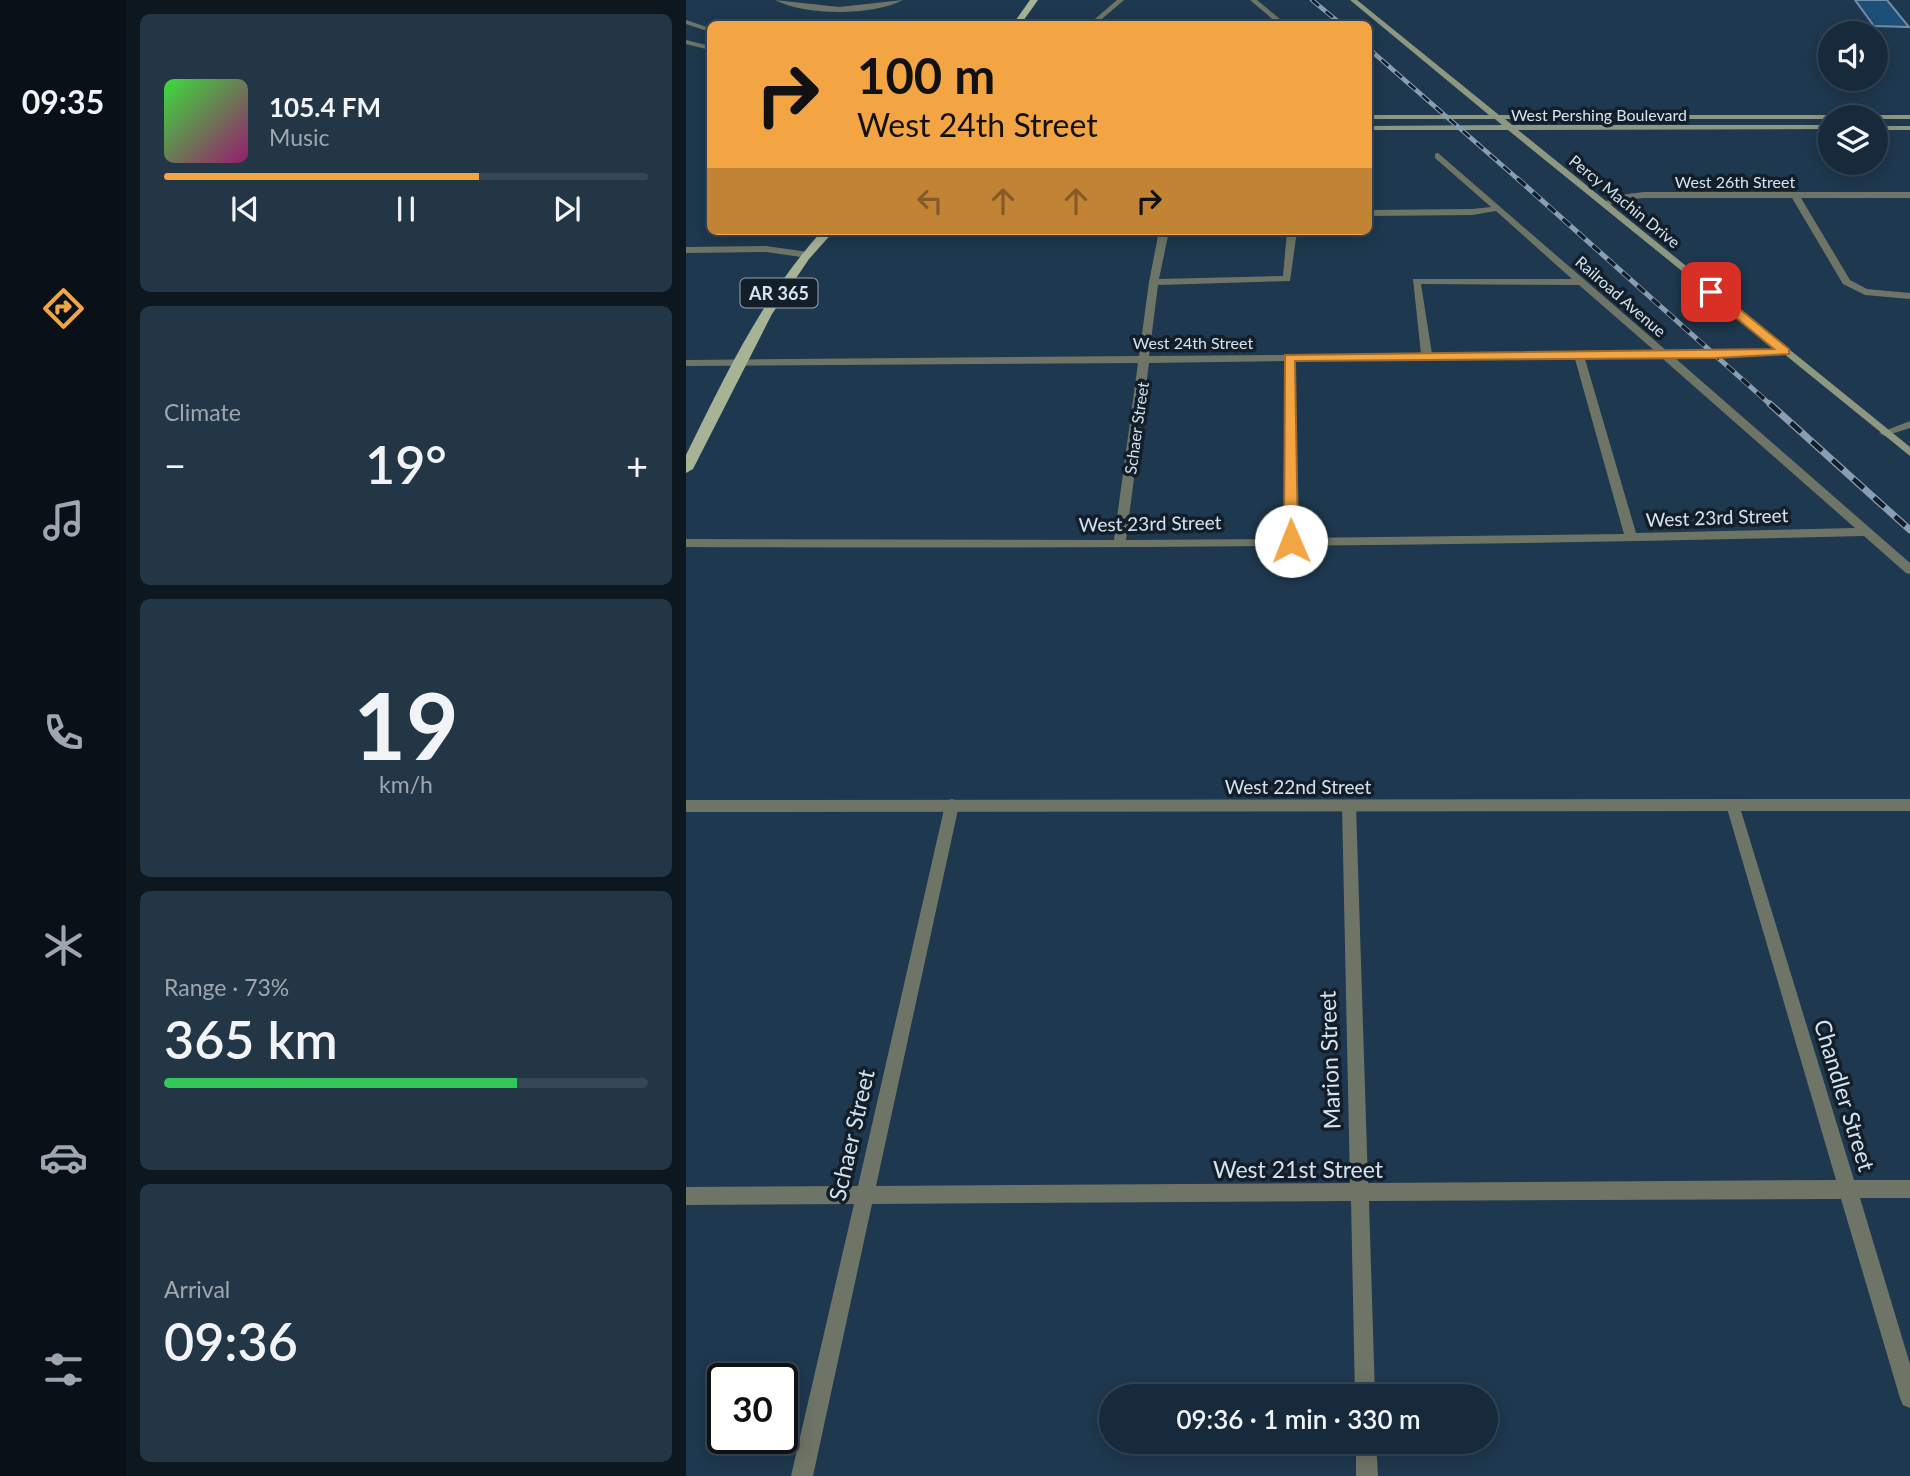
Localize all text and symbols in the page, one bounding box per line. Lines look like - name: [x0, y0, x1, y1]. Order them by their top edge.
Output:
- map controls: [1818, 21, 1888, 175]
- button: sound: [1818, 21, 1888, 91]
- text: 100 m: [857, 46, 995, 104]
- icon: right: [742, 49, 833, 140]
- text: 09:35: [22, 82, 104, 121]
- text: 105.4 FM: [269, 91, 381, 123]
- text: West 24th Street: [857, 105, 1098, 144]
- street label: West Pershing Boulevard: [1511, 105, 1687, 124]
- button: layers: [1818, 105, 1888, 175]
- text: Music: [269, 123, 329, 151]
- street label: Percy Machin Drive: [1566, 151, 1684, 251]
- street label: West 26th Street: [1675, 172, 1795, 191]
- icon: left: [911, 182, 949, 220]
- icon: ahead: [984, 182, 1022, 220]
- icon: ahead: [1057, 182, 1095, 220]
- icon: right: [1130, 182, 1168, 220]
- icon: previous: [226, 190, 264, 228]
- icon: pause: [387, 190, 425, 228]
- icon: next: [548, 190, 586, 228]
- street label: Railroad Avenue: [1572, 252, 1670, 340]
- pin: [1681, 262, 1741, 322]
- icon: arrive: [1692, 273, 1730, 311]
- road number: AR 365: [741, 278, 818, 307]
- icon: directions: [39, 284, 88, 333]
- street label: West 24th Street: [1133, 333, 1253, 352]
- street label: Schaer Street: [1120, 380, 1152, 476]
- text: Climate: [164, 398, 241, 426]
- text: 19°: [365, 433, 447, 495]
- text: −: [164, 442, 186, 488]
- text: +: [626, 442, 648, 488]
- icon: music: [39, 496, 88, 545]
- street label: West 23rd Street: [1645, 503, 1789, 531]
- position arrow: [1254, 504, 1328, 578]
- street label: West 23rd Street: [1078, 510, 1222, 536]
- text: 19: [353, 670, 459, 779]
- icon: phone: [39, 708, 88, 757]
- text: km/h: [379, 770, 433, 798]
- street label: West 22nd Street: [1225, 775, 1372, 798]
- icon: climate: [39, 921, 88, 970]
- text: Range · 73%: [164, 973, 289, 1001]
- street label: Marion Street: [1313, 989, 1345, 1130]
- text: 365 km: [164, 1008, 338, 1070]
- street label: Chandler Street: [1809, 1016, 1882, 1175]
- street label: Schaer Street: [822, 1066, 880, 1204]
- icon: car: [39, 1133, 88, 1182]
- street label: West 21st Street: [1213, 1155, 1384, 1183]
- text: Arrival: [164, 1275, 230, 1303]
- text: 09:36: [164, 1310, 298, 1372]
- icon: filters: [39, 1345, 88, 1394]
- speed limit sign: 30: [707, 1363, 798, 1454]
- text: 09:36 · 1 min · 330 m: [1176, 1403, 1421, 1435]

